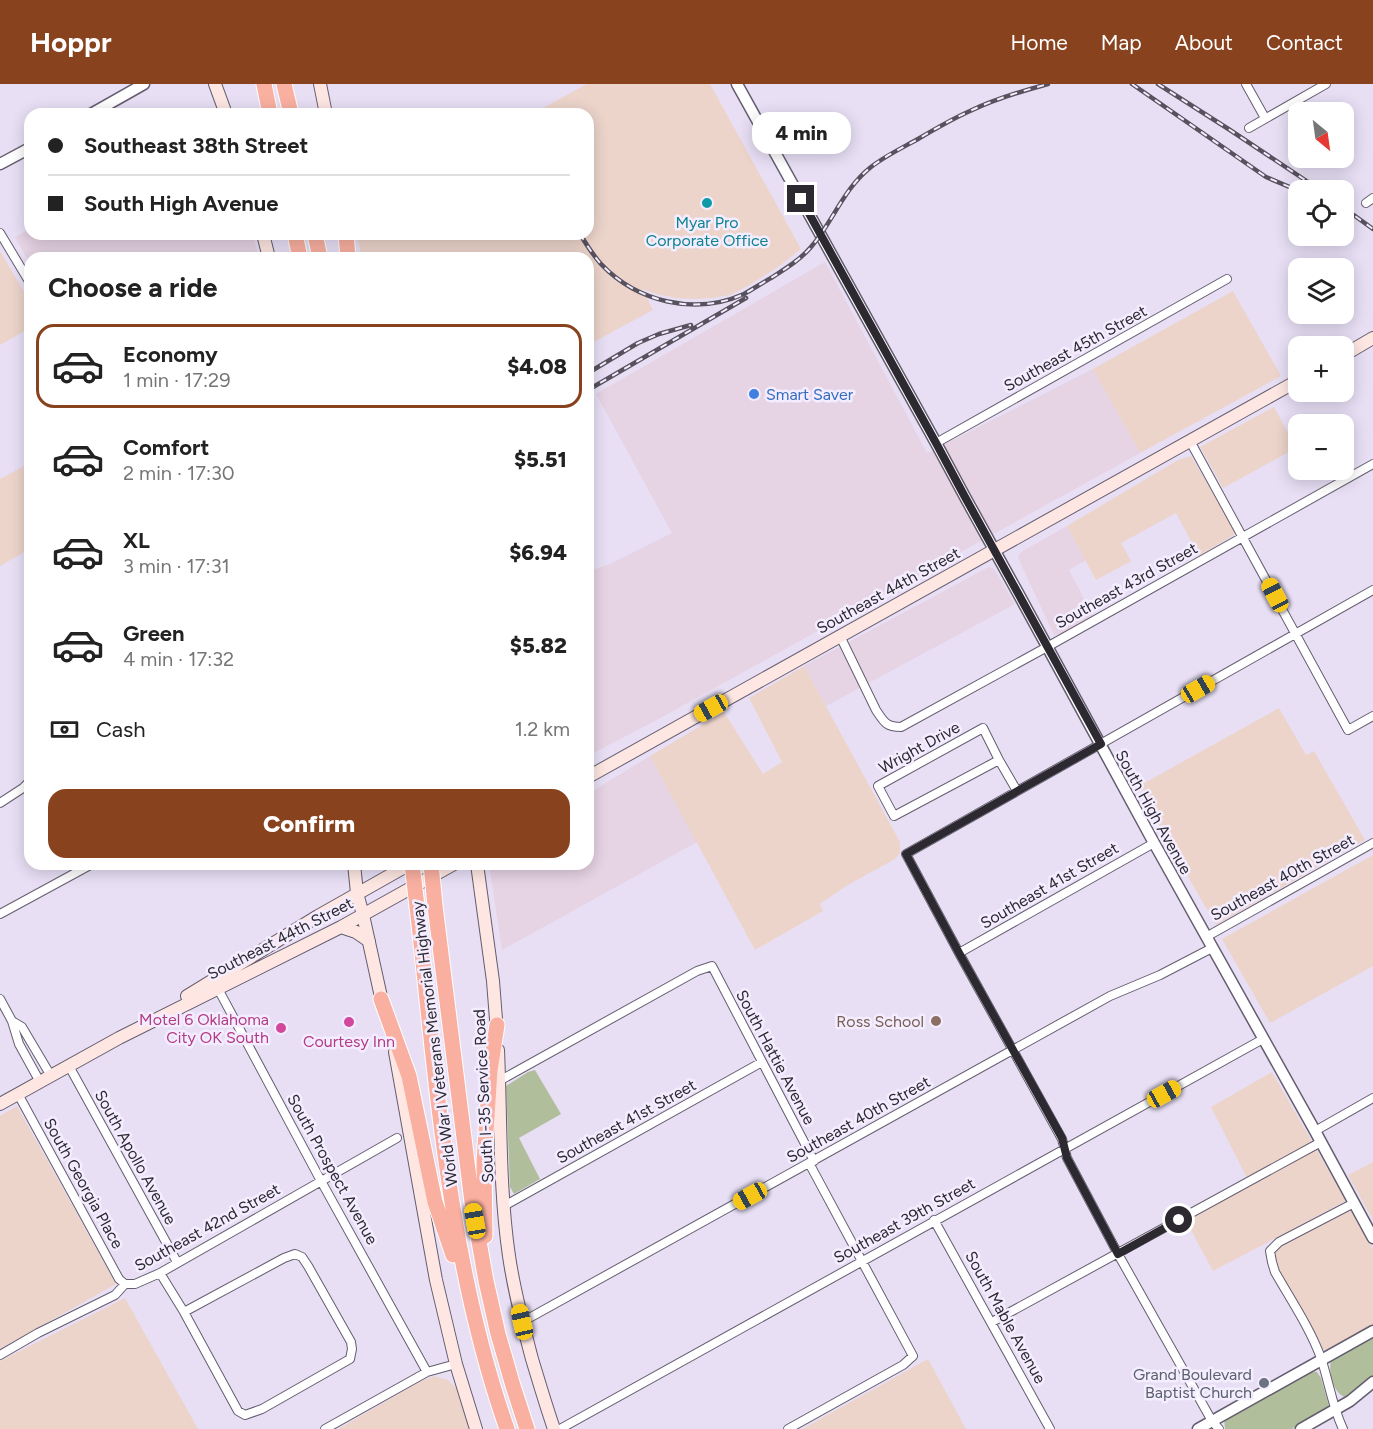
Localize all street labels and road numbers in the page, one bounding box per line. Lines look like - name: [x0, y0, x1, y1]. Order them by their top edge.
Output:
- street label: Southeast 45th Street: [1001, 301, 1150, 396]
- street label: Southeast 43rd Street: [1052, 538, 1201, 632]
- street label: Southeast 44th Street: [813, 543, 963, 638]
- street label: Wright Drive: [875, 717, 963, 778]
- street label: South High Avenue: [1112, 747, 1196, 878]
- street label: Southeast 40th Street: [1207, 830, 1357, 925]
- street label: Southeast 41st Street: [977, 838, 1122, 933]
- street label: Southeast 44th Street: [204, 893, 356, 983]
- street label: World War I Veterans Memorial Highway: [407, 900, 461, 1188]
- street label: South Hattie Avenue: [732, 987, 819, 1128]
- street label: South I-35 Service Road: [469, 1009, 498, 1183]
- street label: Southeast 40th Street: [783, 1072, 933, 1167]
- street label: Southeast 41st Street: [553, 1075, 699, 1168]
- street label: South Apollo Avenue: [91, 1087, 181, 1228]
- street label: South Prospect Avenue: [283, 1091, 382, 1248]
- street label: South Georgia Place: [40, 1115, 127, 1252]
- street label: Southeast 39th Street: [830, 1174, 978, 1267]
- street label: Southeast 42nd Street: [131, 1180, 283, 1275]
- street label: South Mable Avenue: [961, 1248, 1050, 1387]

